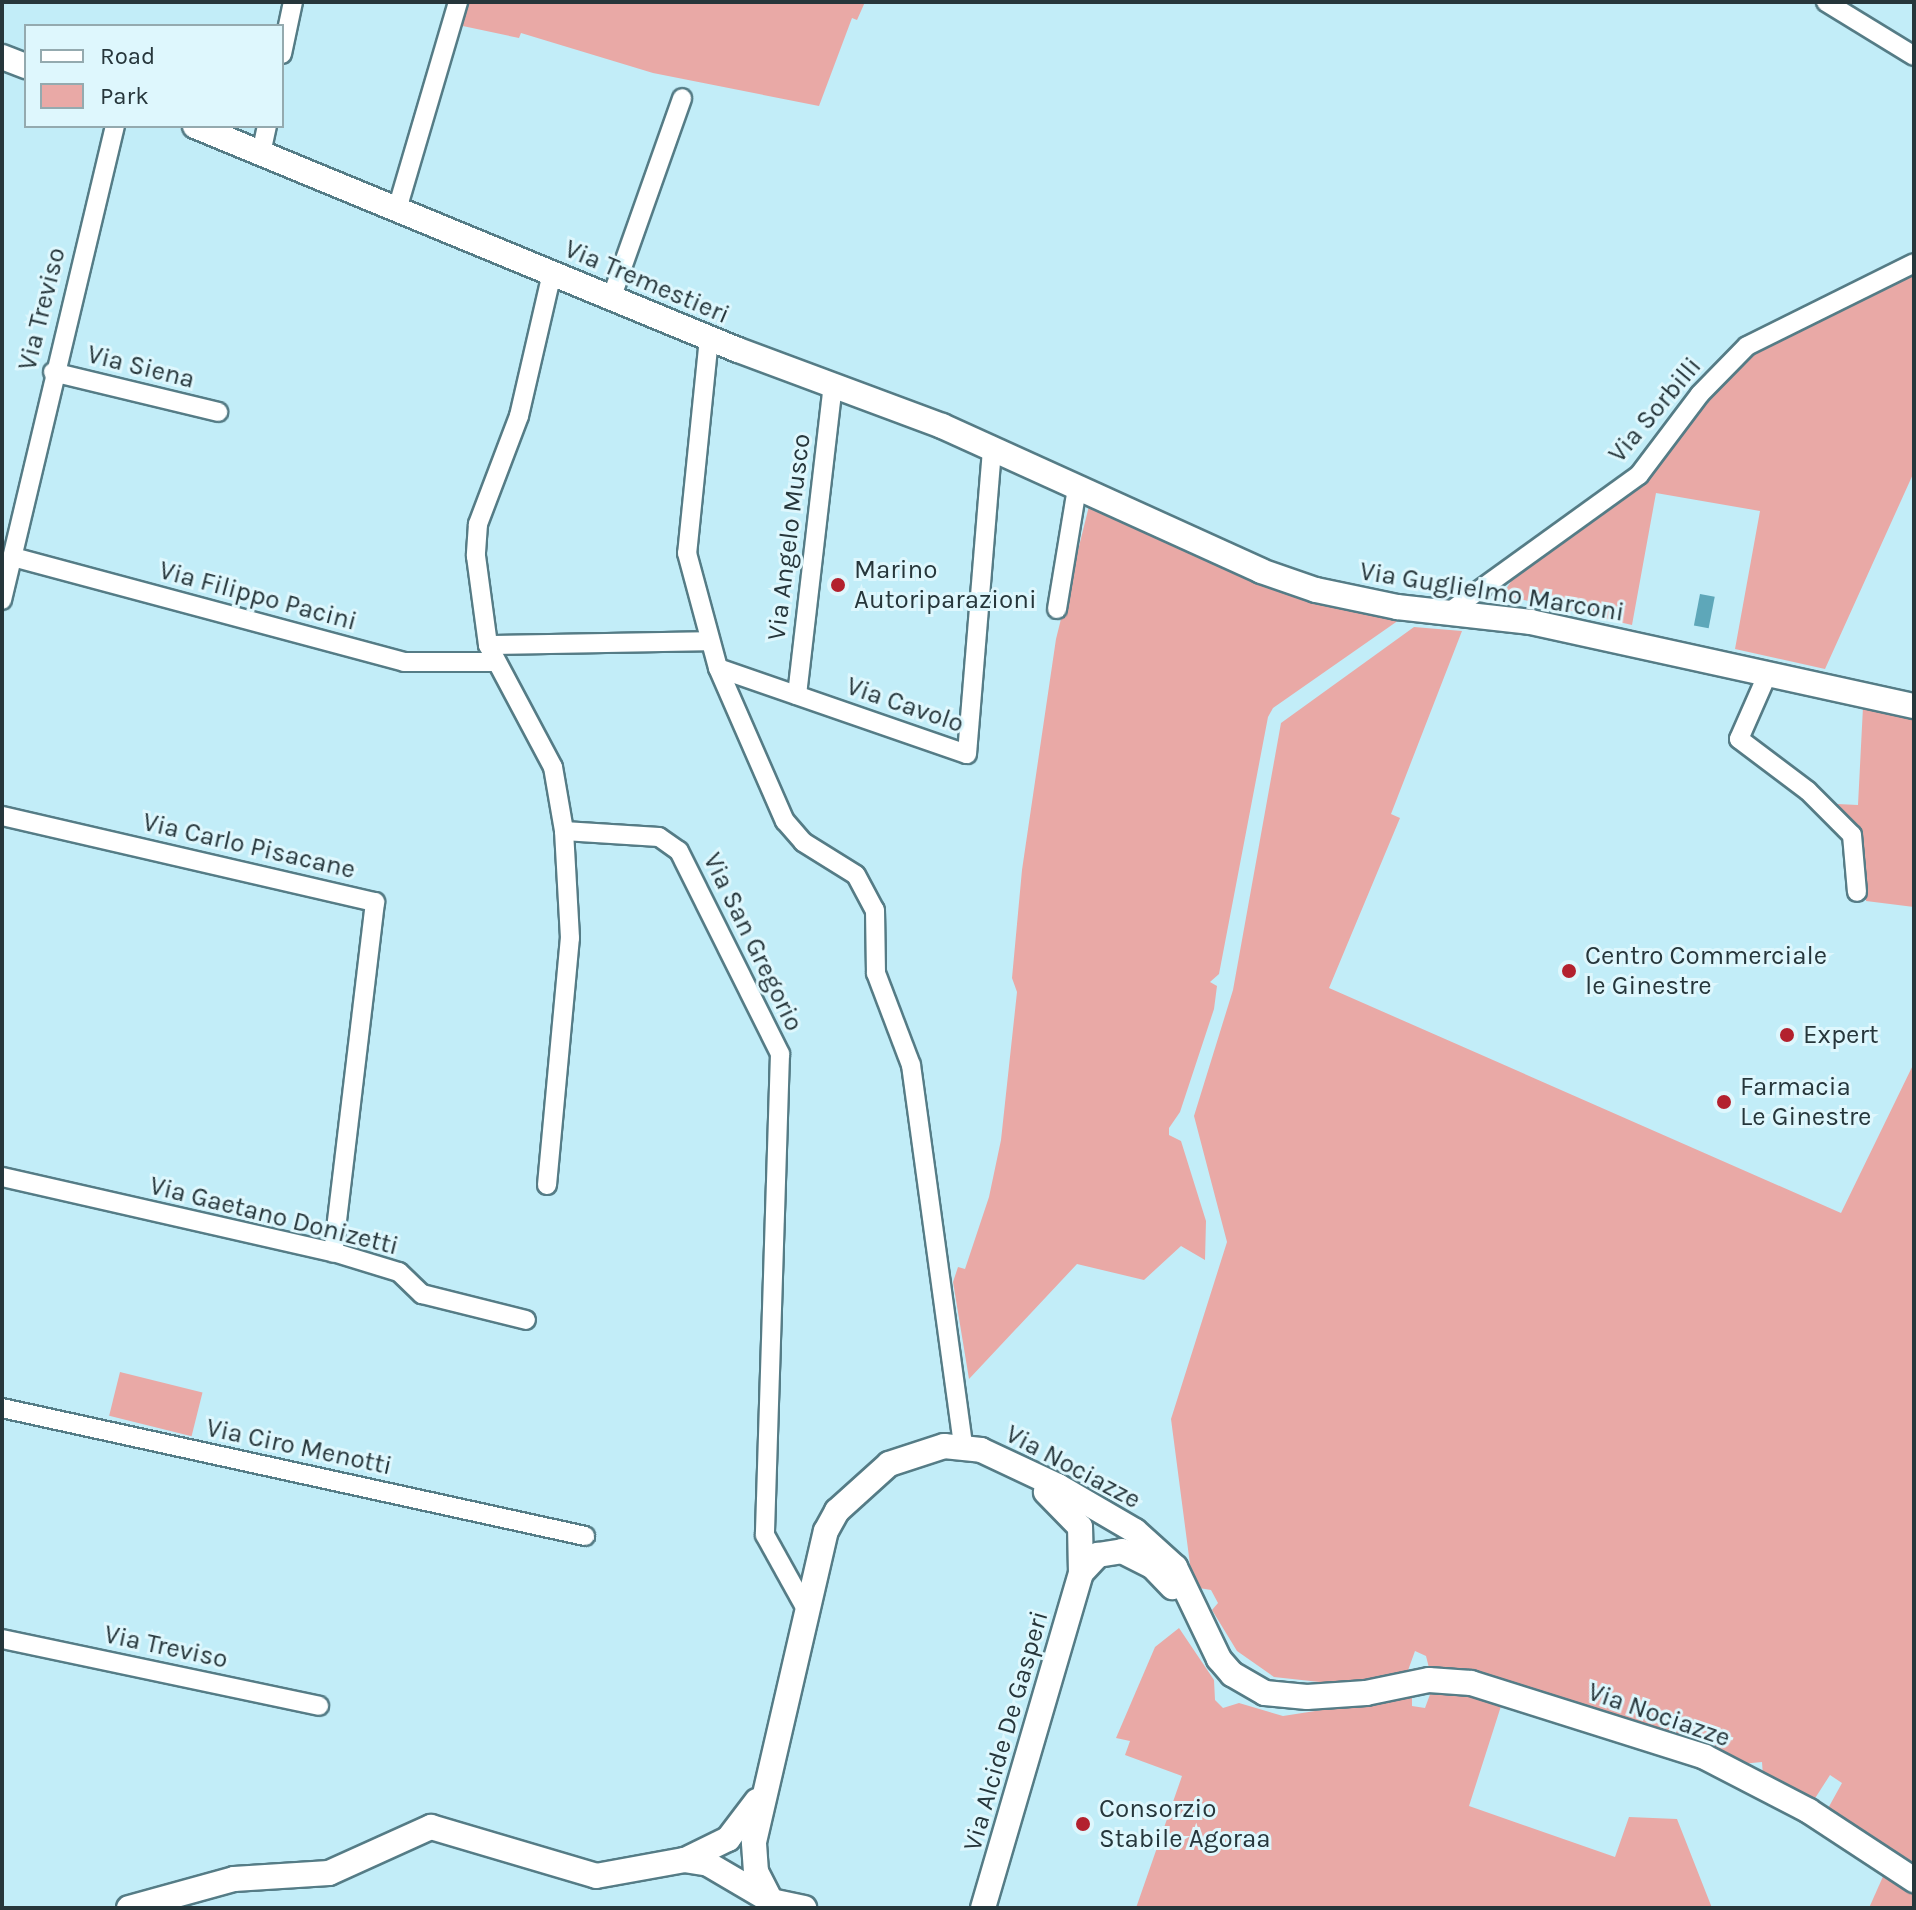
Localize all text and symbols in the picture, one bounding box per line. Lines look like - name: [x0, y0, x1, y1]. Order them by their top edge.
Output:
- legend: [24, 24, 284, 128]
- text: Road: [100, 42, 155, 70]
- text: Park: [100, 82, 149, 110]
- street label: Via Tremestieri: [560, 233, 734, 331]
- street label: Via Treviso: [12, 244, 72, 374]
- street label: Via Siena: [84, 339, 198, 395]
- street label: Via Sorbilli: [1602, 351, 1708, 469]
- street label: Via Angelo Musco: [761, 432, 817, 642]
- place label: Marino Autoriparazioni: [854, 554, 1037, 616]
- street label: Via Filippo Pacini: [156, 555, 360, 637]
- street label: Via Guglielmo Marconi: [1358, 556, 1626, 628]
- marker: Marino Autoriparazioni: [829, 576, 847, 594]
- street label: Via Cavolo: [842, 670, 968, 740]
- street label: Via Carlo Pisacane: [140, 806, 358, 886]
- street label: Via San Gregorio: [696, 848, 810, 1036]
- place label: Centro Commerciale le Ginestre: [1585, 940, 1827, 1002]
- marker: Centro Commerciale le Ginestre: [1560, 962, 1578, 980]
- place label: Expert: [1803, 1019, 1879, 1051]
- marker: Expert: [1778, 1026, 1796, 1044]
- place label: Farmacia Le Ginestre: [1740, 1071, 1871, 1132]
- marker: Farmacia Le Ginestre: [1715, 1093, 1733, 1111]
- street label: Via Gaetano Donizetti: [146, 1170, 402, 1262]
- street label: Via Ciro Menotti: [203, 1412, 395, 1482]
- street label: Via Nociazze: [1000, 1418, 1146, 1516]
- street label: Via Alcide De Gasperi: [957, 1607, 1055, 1855]
- street label: Via Treviso: [101, 1619, 231, 1675]
- street label: Via Nociazze: [1584, 1676, 1734, 1754]
- place label: Consorzio Stabile Agoraa: [1099, 1793, 1271, 1854]
- marker: Consorzio Stabile Agoraa: [1074, 1815, 1092, 1833]

